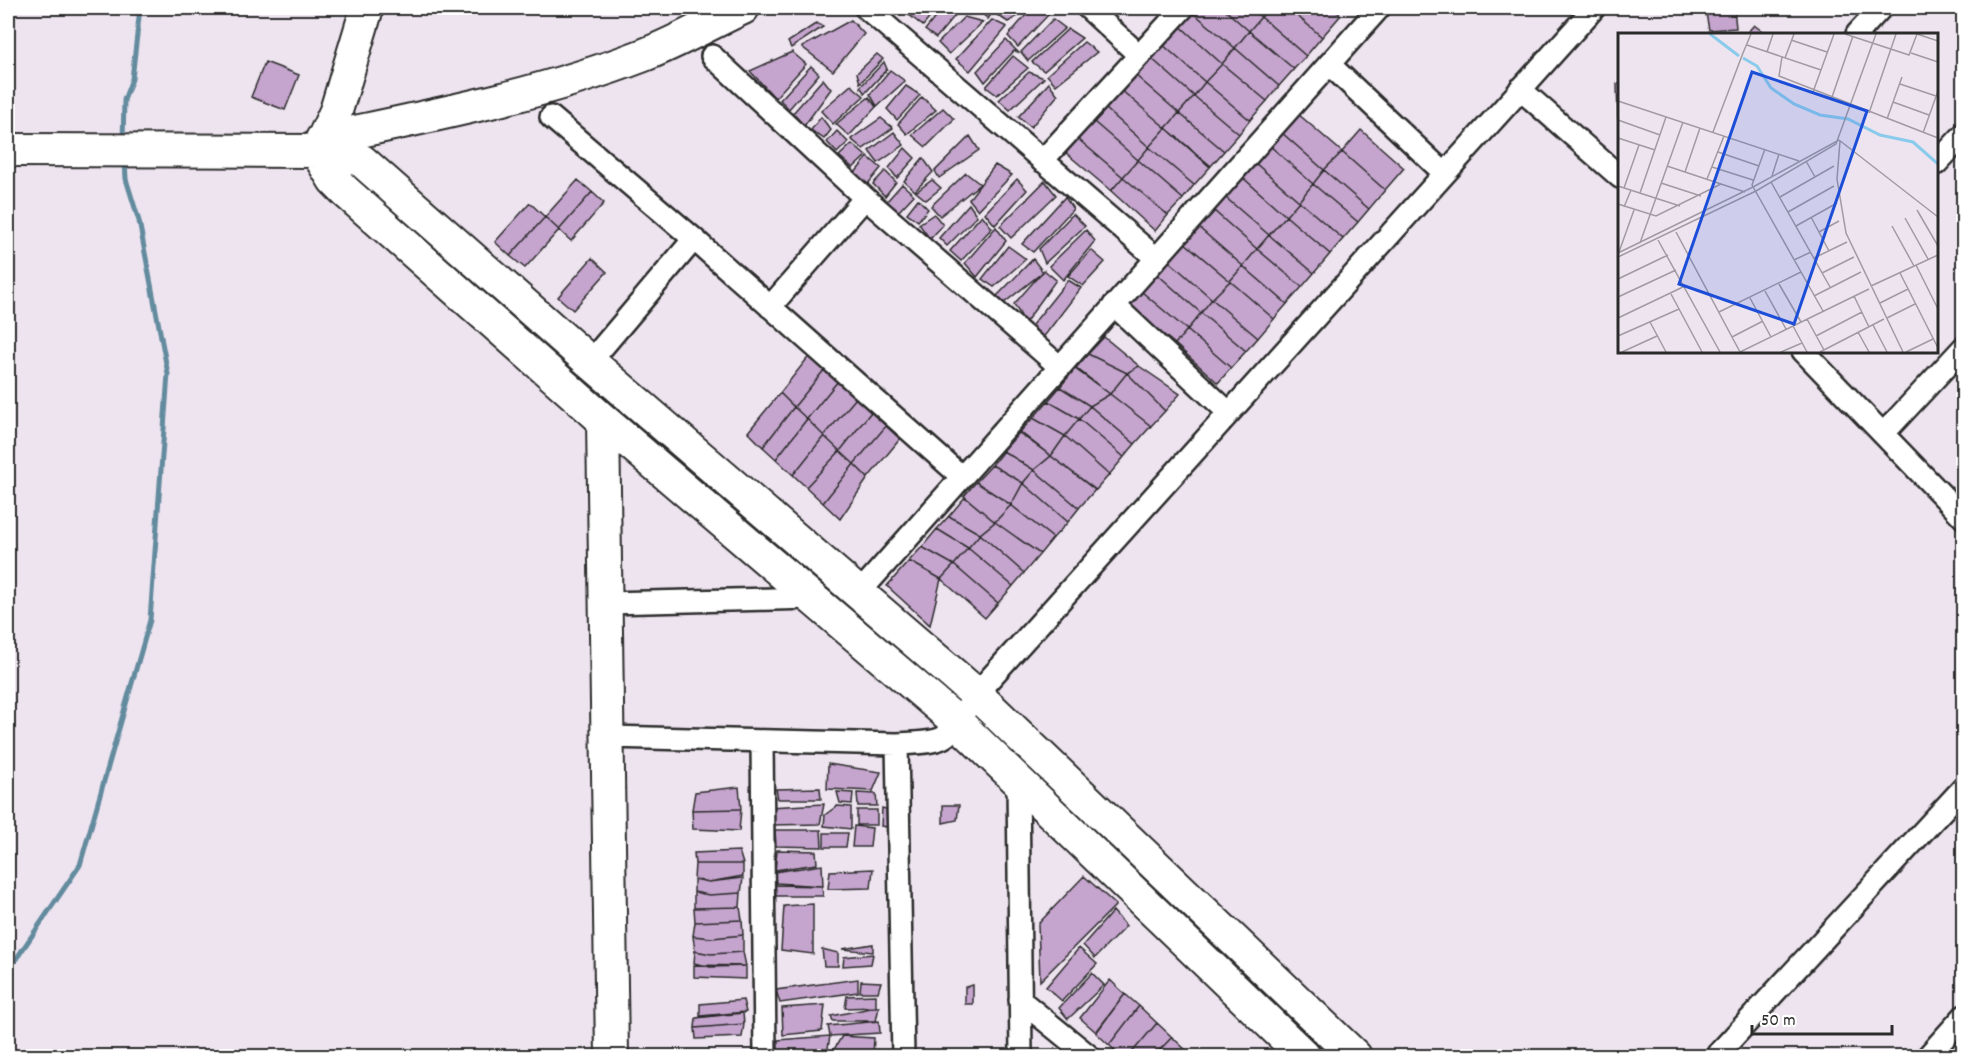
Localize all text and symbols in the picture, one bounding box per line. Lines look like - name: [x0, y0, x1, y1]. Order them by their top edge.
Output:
- inset map: [1618, 33, 1938, 352]
- scale bar: [1752, 998, 1892, 1036]
- text: 50 m: [1761, 1009, 1796, 1034]

